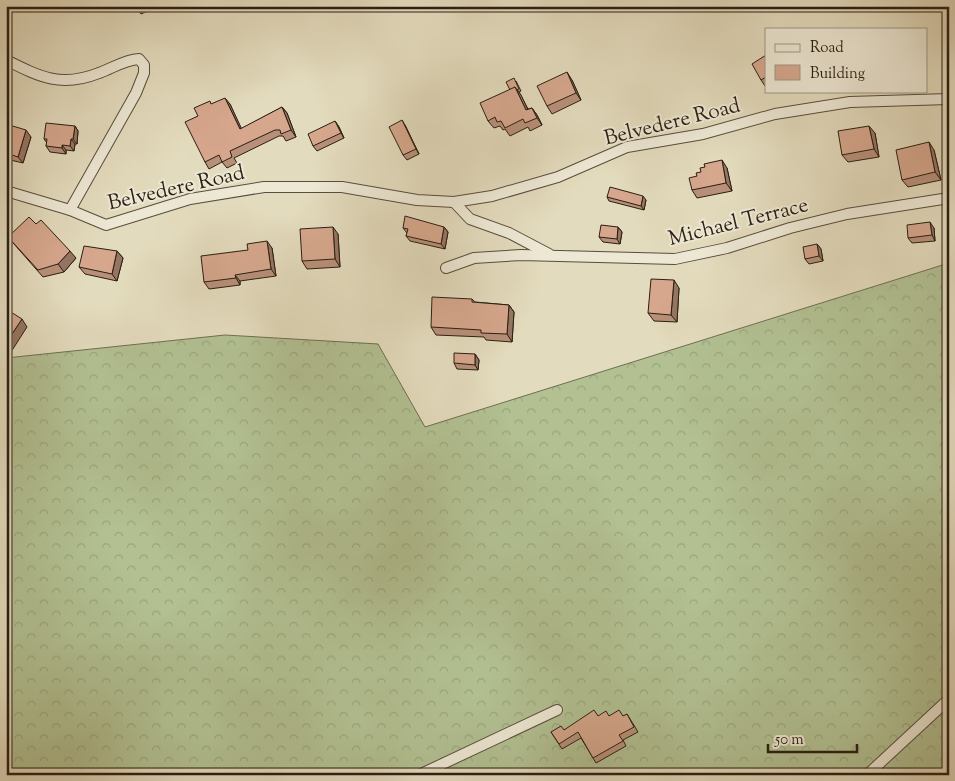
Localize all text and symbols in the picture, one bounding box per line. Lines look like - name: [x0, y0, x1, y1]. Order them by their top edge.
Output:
- legend: [765, 28, 928, 92]
- text: Road: [810, 38, 844, 59]
- text: Building: [810, 64, 865, 85]
- street label: Belvedere Road: [601, 91, 744, 154]
- street label: Belvedere Road: [105, 159, 248, 219]
- street label: Michael Terrace: [665, 191, 812, 255]
- scale bar: [768, 721, 856, 753]
- text: 50 m: [774, 730, 804, 751]

